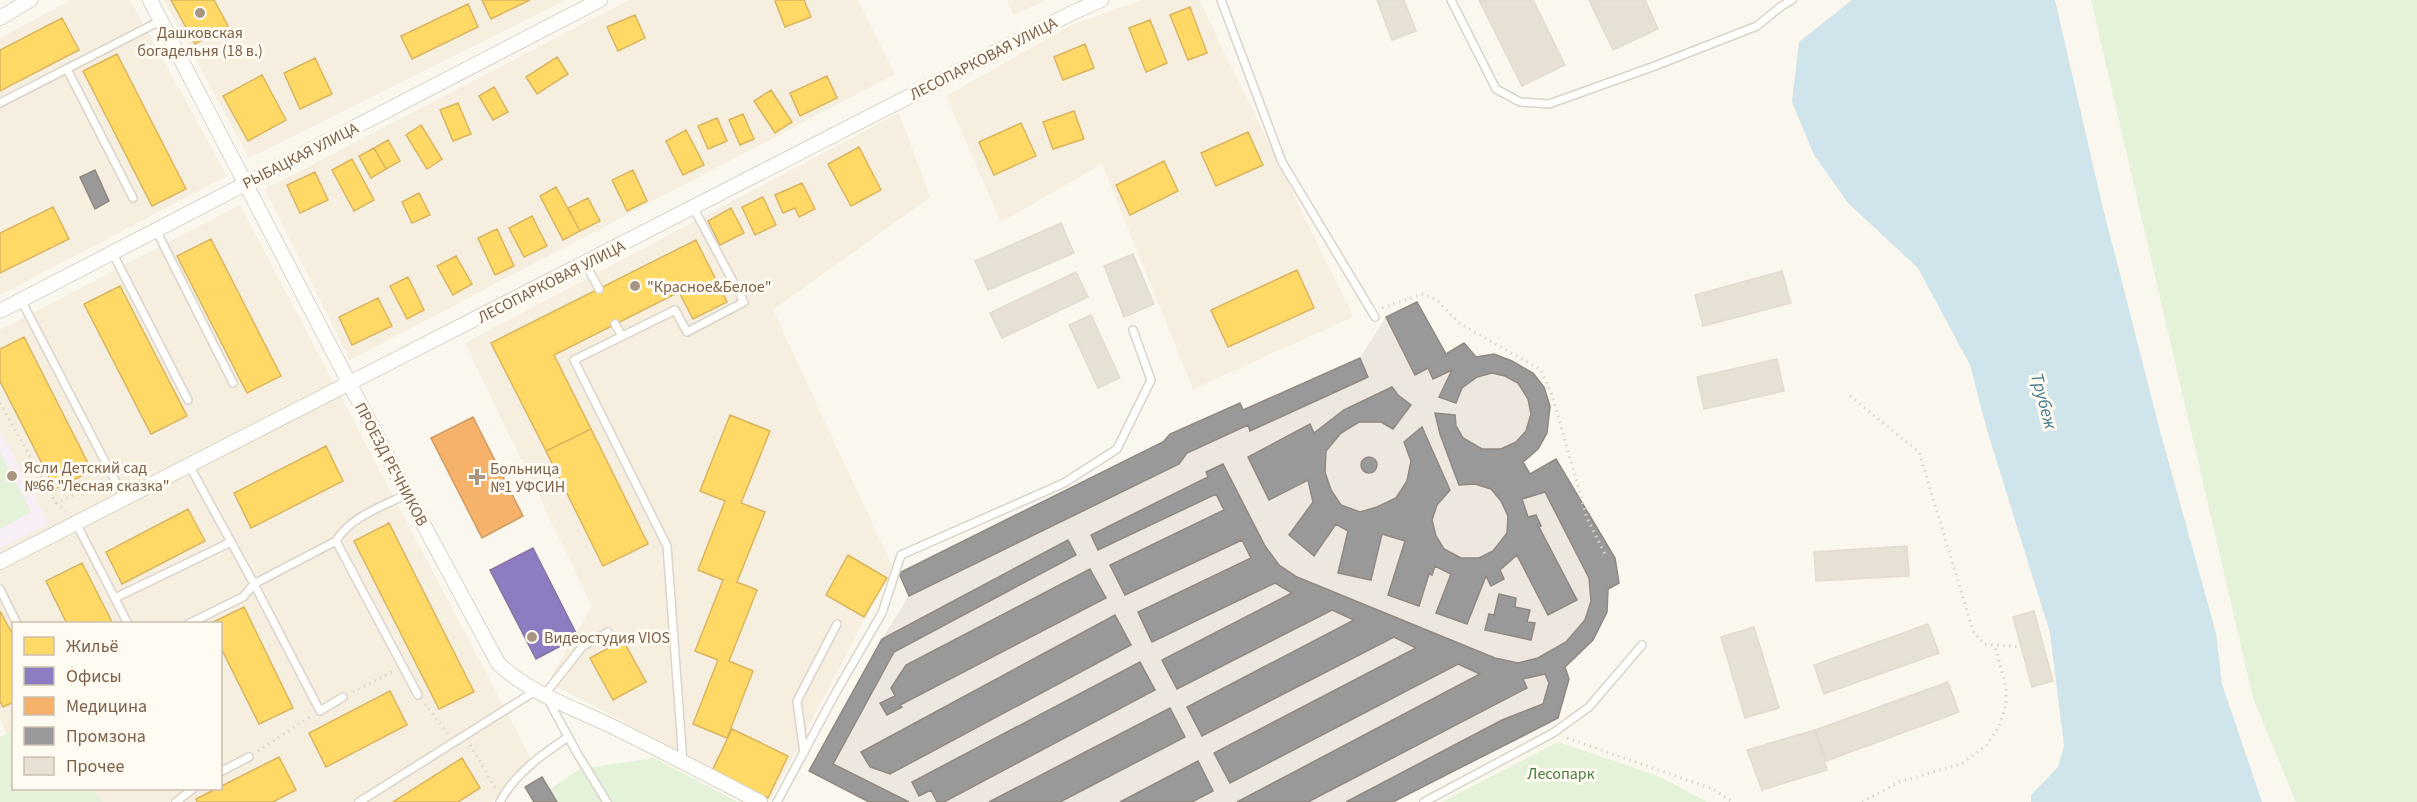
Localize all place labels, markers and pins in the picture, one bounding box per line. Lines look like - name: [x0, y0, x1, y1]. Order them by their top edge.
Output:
- marker: Дашковская богадельня (18 в.): [193, 6, 207, 20]
- place label: Дашковская богадельня (18 в.): [137, 22, 263, 62]
- place label: "Красное&Белое": [647, 276, 772, 298]
- marker: "Красное&Белое": [628, 279, 642, 293]
- place label: Ясли Детский сад №66 "Лесная сказка": [24, 457, 170, 497]
- place label: Больница №1 УФСИН: [490, 458, 565, 498]
- marker: Больница №1 УФСИН: [468, 468, 486, 486]
- marker: Ясли Детский сад №66 "Лесная сказка": [5, 469, 19, 483]
- place label: Видеостудия VIOS: [544, 627, 670, 649]
- marker: Видеостудия VIOS: [525, 630, 539, 644]

